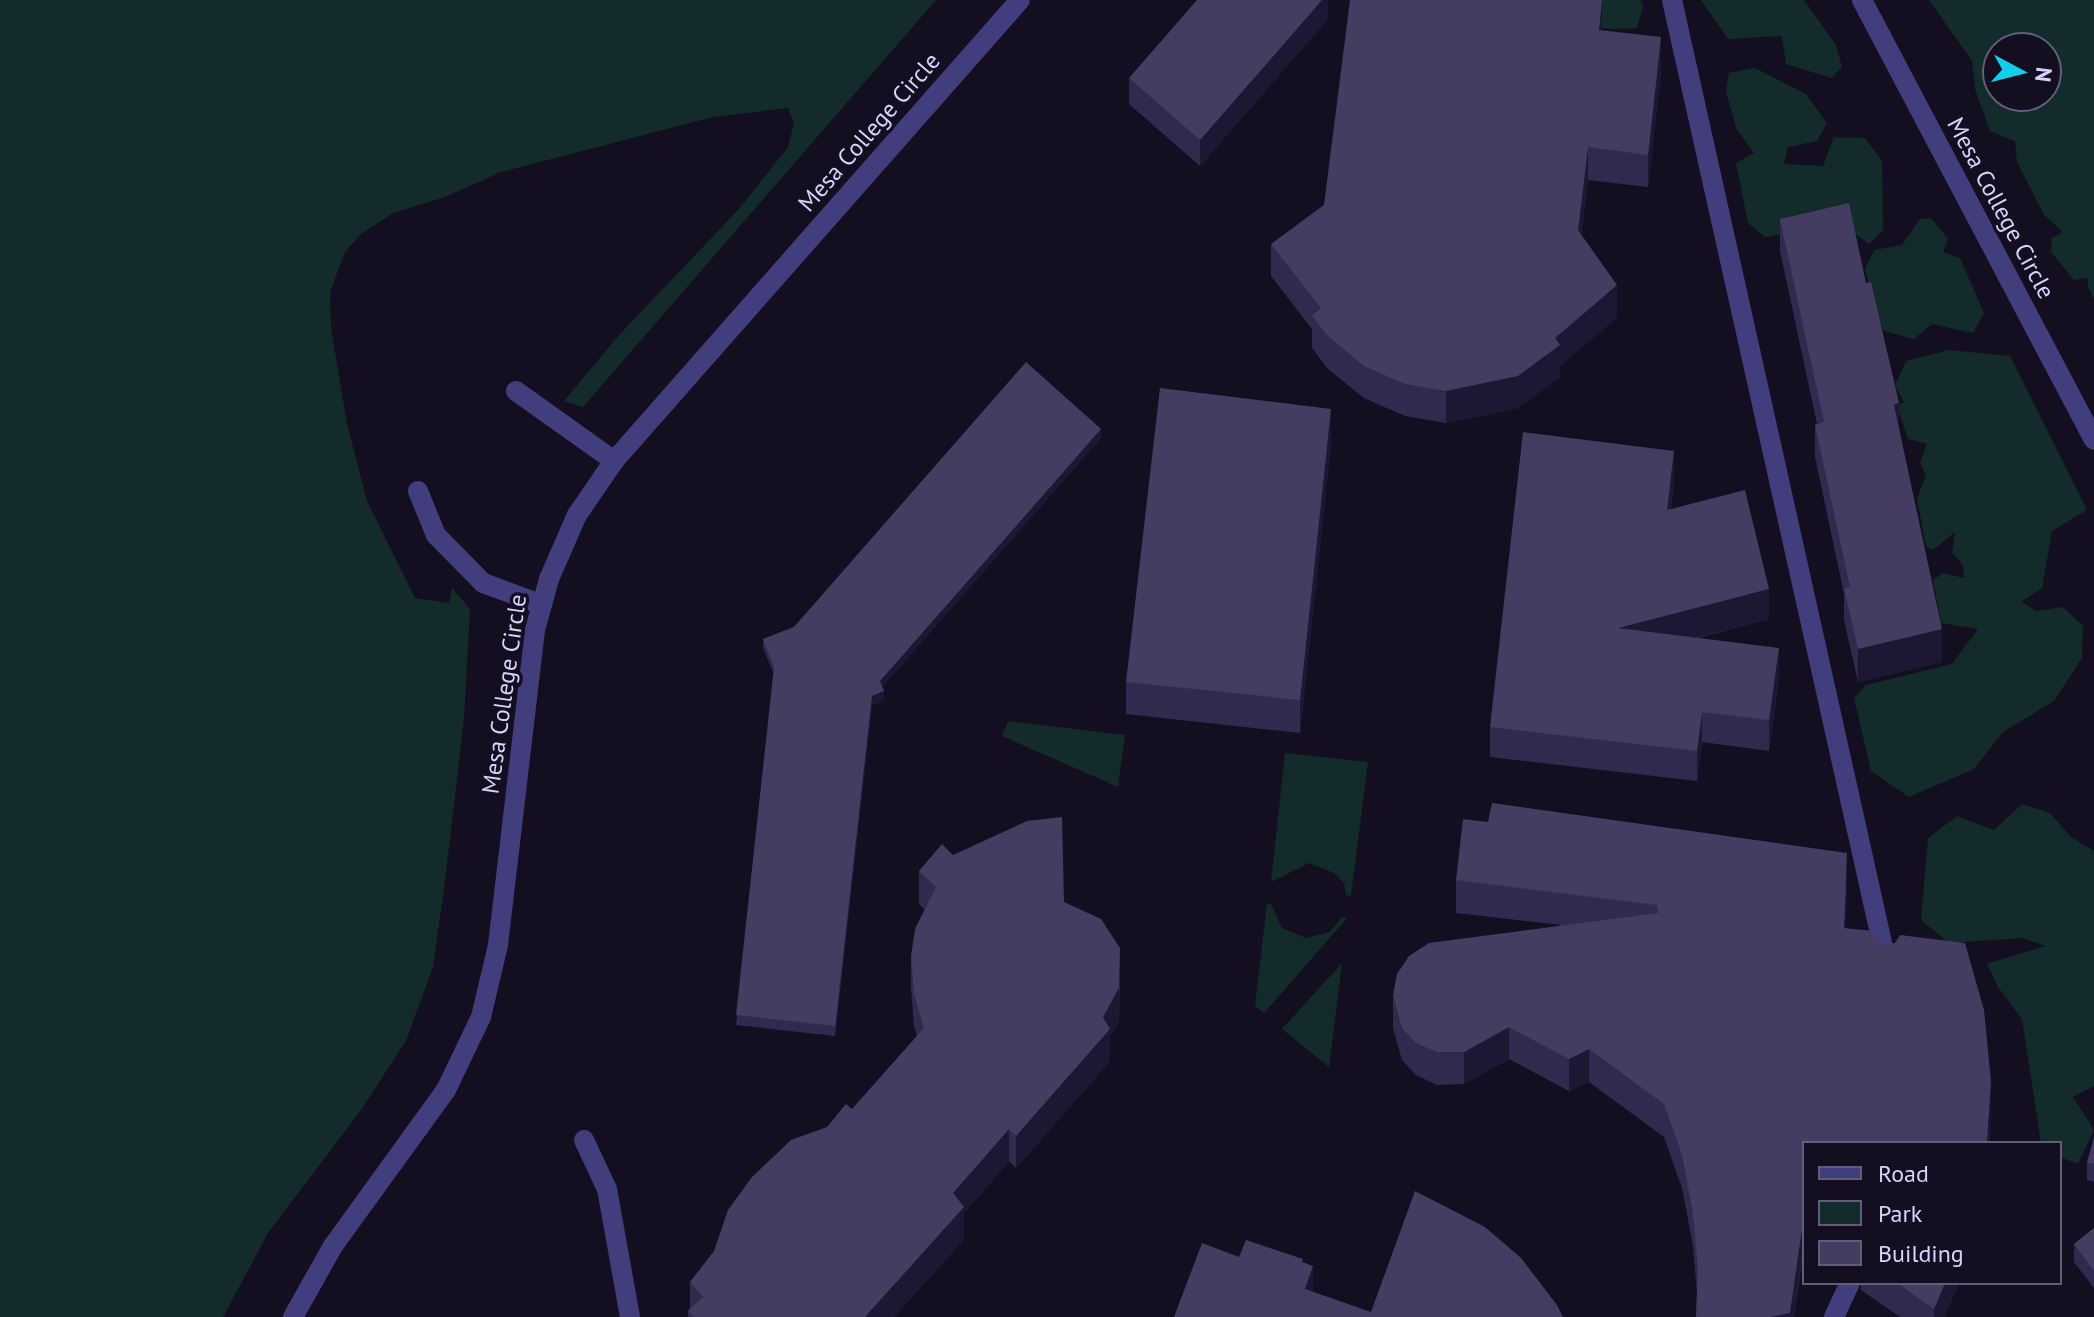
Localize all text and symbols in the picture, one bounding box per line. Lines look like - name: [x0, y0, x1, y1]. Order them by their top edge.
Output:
- north arrow: [1982, 32, 2062, 112]
- street label: Mesa College Circle: [792, 47, 946, 217]
- text: N: [2029, 66, 2059, 84]
- street label: Mesa College Circle: [1941, 112, 2061, 304]
- street label: Mesa College Circle: [476, 592, 532, 796]
- legend: [1802, 1141, 2062, 1285]
- text: Road: [1878, 1158, 1929, 1189]
- text: Park: [1878, 1198, 1922, 1229]
- text: Building: [1878, 1238, 1964, 1269]

